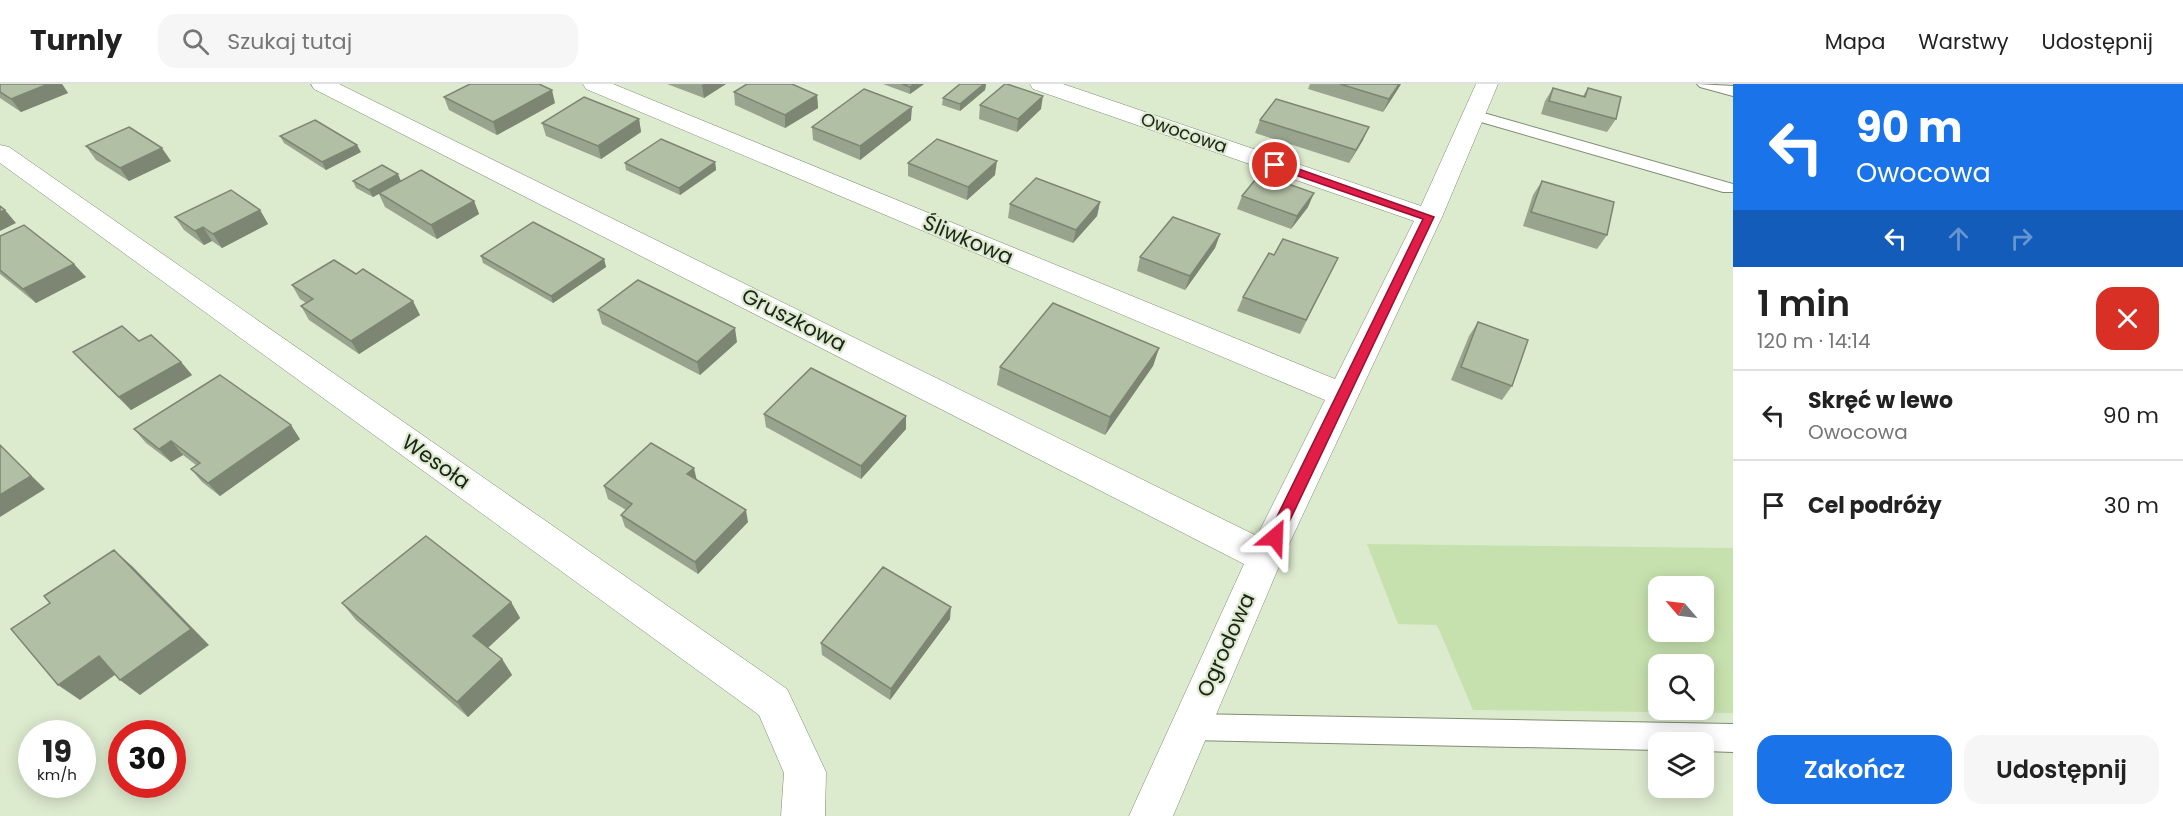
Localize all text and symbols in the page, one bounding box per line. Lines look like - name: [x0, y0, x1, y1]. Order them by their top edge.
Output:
- search box: [158, 14, 578, 68]
- text: Turnly: [30, 21, 122, 60]
- icon: search: [179, 25, 212, 58]
- text: Szukaj tutaj: [227, 26, 352, 57]
- text: Mapa: [1825, 27, 1885, 56]
- text: Warstwy: [1918, 27, 2009, 56]
- text: Udostępnij: [2042, 27, 2153, 56]
- text: 90 m: [1856, 98, 1963, 157]
- street label: Owocowa: [1138, 106, 1231, 159]
- icon: left: [1757, 108, 1835, 186]
- pin: [1249, 139, 1300, 190]
- icon: arrive: [1258, 148, 1291, 181]
- text: Owocowa: [1856, 154, 1991, 191]
- street label: Śliwkowa: [919, 208, 1018, 272]
- icon: left: [1879, 222, 1912, 255]
- icon: ahead: [1942, 222, 1975, 255]
- icon: right: [2005, 222, 2038, 255]
- text: 1 min: [1757, 278, 1850, 329]
- street label: Gruszkowa: [737, 281, 852, 358]
- button: close: [2096, 287, 2159, 350]
- text: 120 m · 14:14: [1757, 327, 1871, 355]
- text: Skręć w lewo: [1808, 385, 1953, 416]
- icon: left: [1757, 399, 1790, 432]
- text: 90 m: [2103, 400, 2159, 431]
- text: Owocowa: [1808, 418, 1908, 446]
- street label: Wesoła: [396, 428, 476, 496]
- icon: arrive: [1757, 489, 1790, 522]
- text: Cel podróży: [1808, 490, 1942, 521]
- text: 30 m: [2104, 490, 2159, 521]
- position arrow: [1243, 505, 1307, 569]
- north arrow: [1648, 576, 1714, 642]
- map controls: [1648, 576, 1714, 798]
- street label: Ogrodowa: [1190, 588, 1261, 701]
- button: search: [1648, 654, 1714, 720]
- speed limit sign: 30: [108, 720, 186, 798]
- text: 19: [42, 730, 72, 773]
- button: layers: [1648, 732, 1714, 798]
- button: Zakończ: [1757, 735, 1952, 804]
- button: Udostępnij: [1964, 735, 2159, 804]
- text: km/h: [37, 764, 77, 785]

